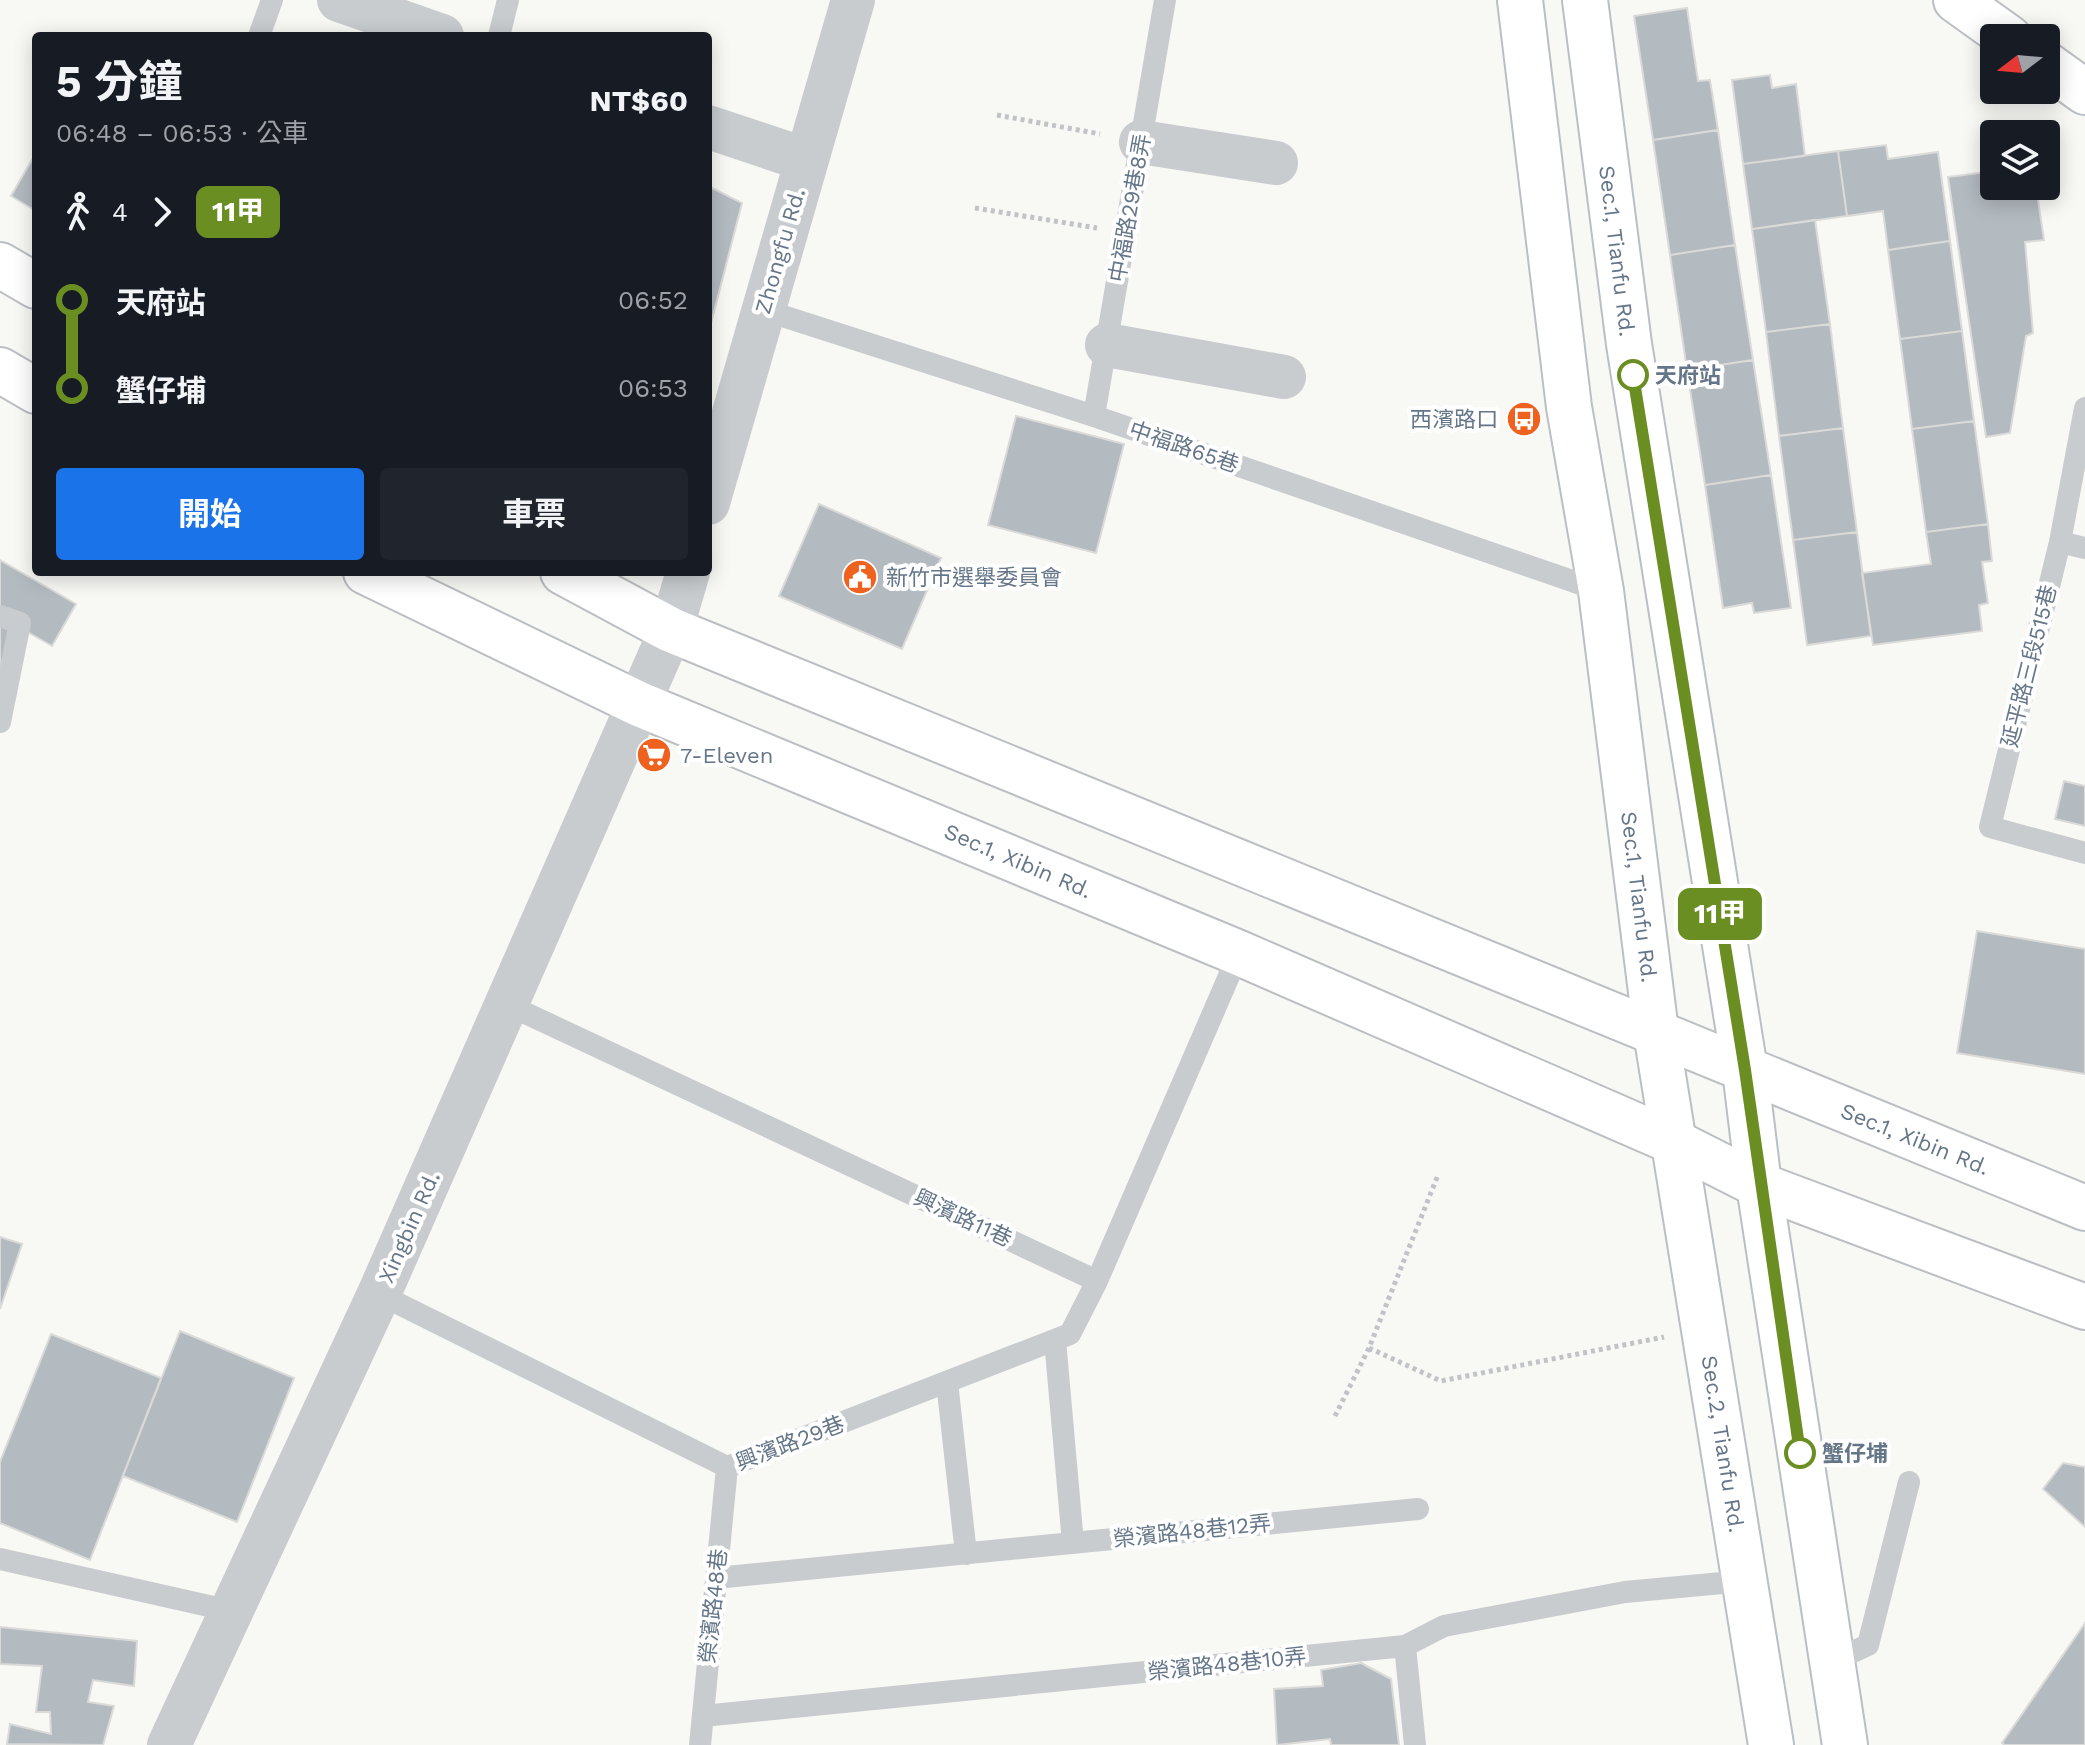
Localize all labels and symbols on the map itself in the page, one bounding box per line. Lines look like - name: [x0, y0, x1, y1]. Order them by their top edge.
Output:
- north arrow: [1980, 24, 2060, 104]
- street label: 中福路29巷8弄: [1105, 132, 1155, 284]
- street label: Sec.1, Tianfu Rd.: [1594, 164, 1640, 338]
- street label: Zhongfu Rd.: [750, 185, 810, 317]
- marker: 天府站: [1618, 360, 1648, 390]
- place label: 天府站: [1655, 363, 1721, 388]
- bus stop icon: 西濱路口: [1505, 400, 1543, 438]
- place label: 西濱路口: [1410, 407, 1498, 432]
- street label: 中福路65巷: [1126, 417, 1242, 477]
- public building icon: 新竹市選舉委員會: [841, 558, 879, 596]
- place label: 新竹市選舉委員會: [886, 565, 1062, 590]
- street label: 延平路三段515巷: [1997, 582, 2061, 750]
- supermarket icon: 7-Eleven: [635, 736, 673, 774]
- place label: 7-Eleven: [680, 743, 773, 768]
- street label: Sec.1, Tianfu Rd.: [1616, 810, 1662, 984]
- street label: Sec.1, Xibin Rd.: [940, 819, 1096, 903]
- line badge: 11甲: [1674, 888, 1766, 940]
- street label: Sec.1, Xibin Rd.: [1837, 1098, 1993, 1180]
- street label: Xingbin Rd.: [373, 1168, 445, 1286]
- street label: 興濱路11巷: [910, 1184, 1016, 1252]
- street label: Sec.2, Tianfu Rd.: [1697, 1354, 1749, 1534]
- street label: 興濱路29巷: [732, 1411, 848, 1475]
- marker: 蟹仔埔: [1785, 1438, 1815, 1468]
- place label: 蟹仔埔: [1822, 1441, 1888, 1466]
- street label: 榮濱路48巷12弄: [1112, 1510, 1272, 1552]
- street label: 榮濱路48巷: [695, 1548, 731, 1664]
- street label: 榮濱路48巷10弄: [1146, 1643, 1308, 1685]

